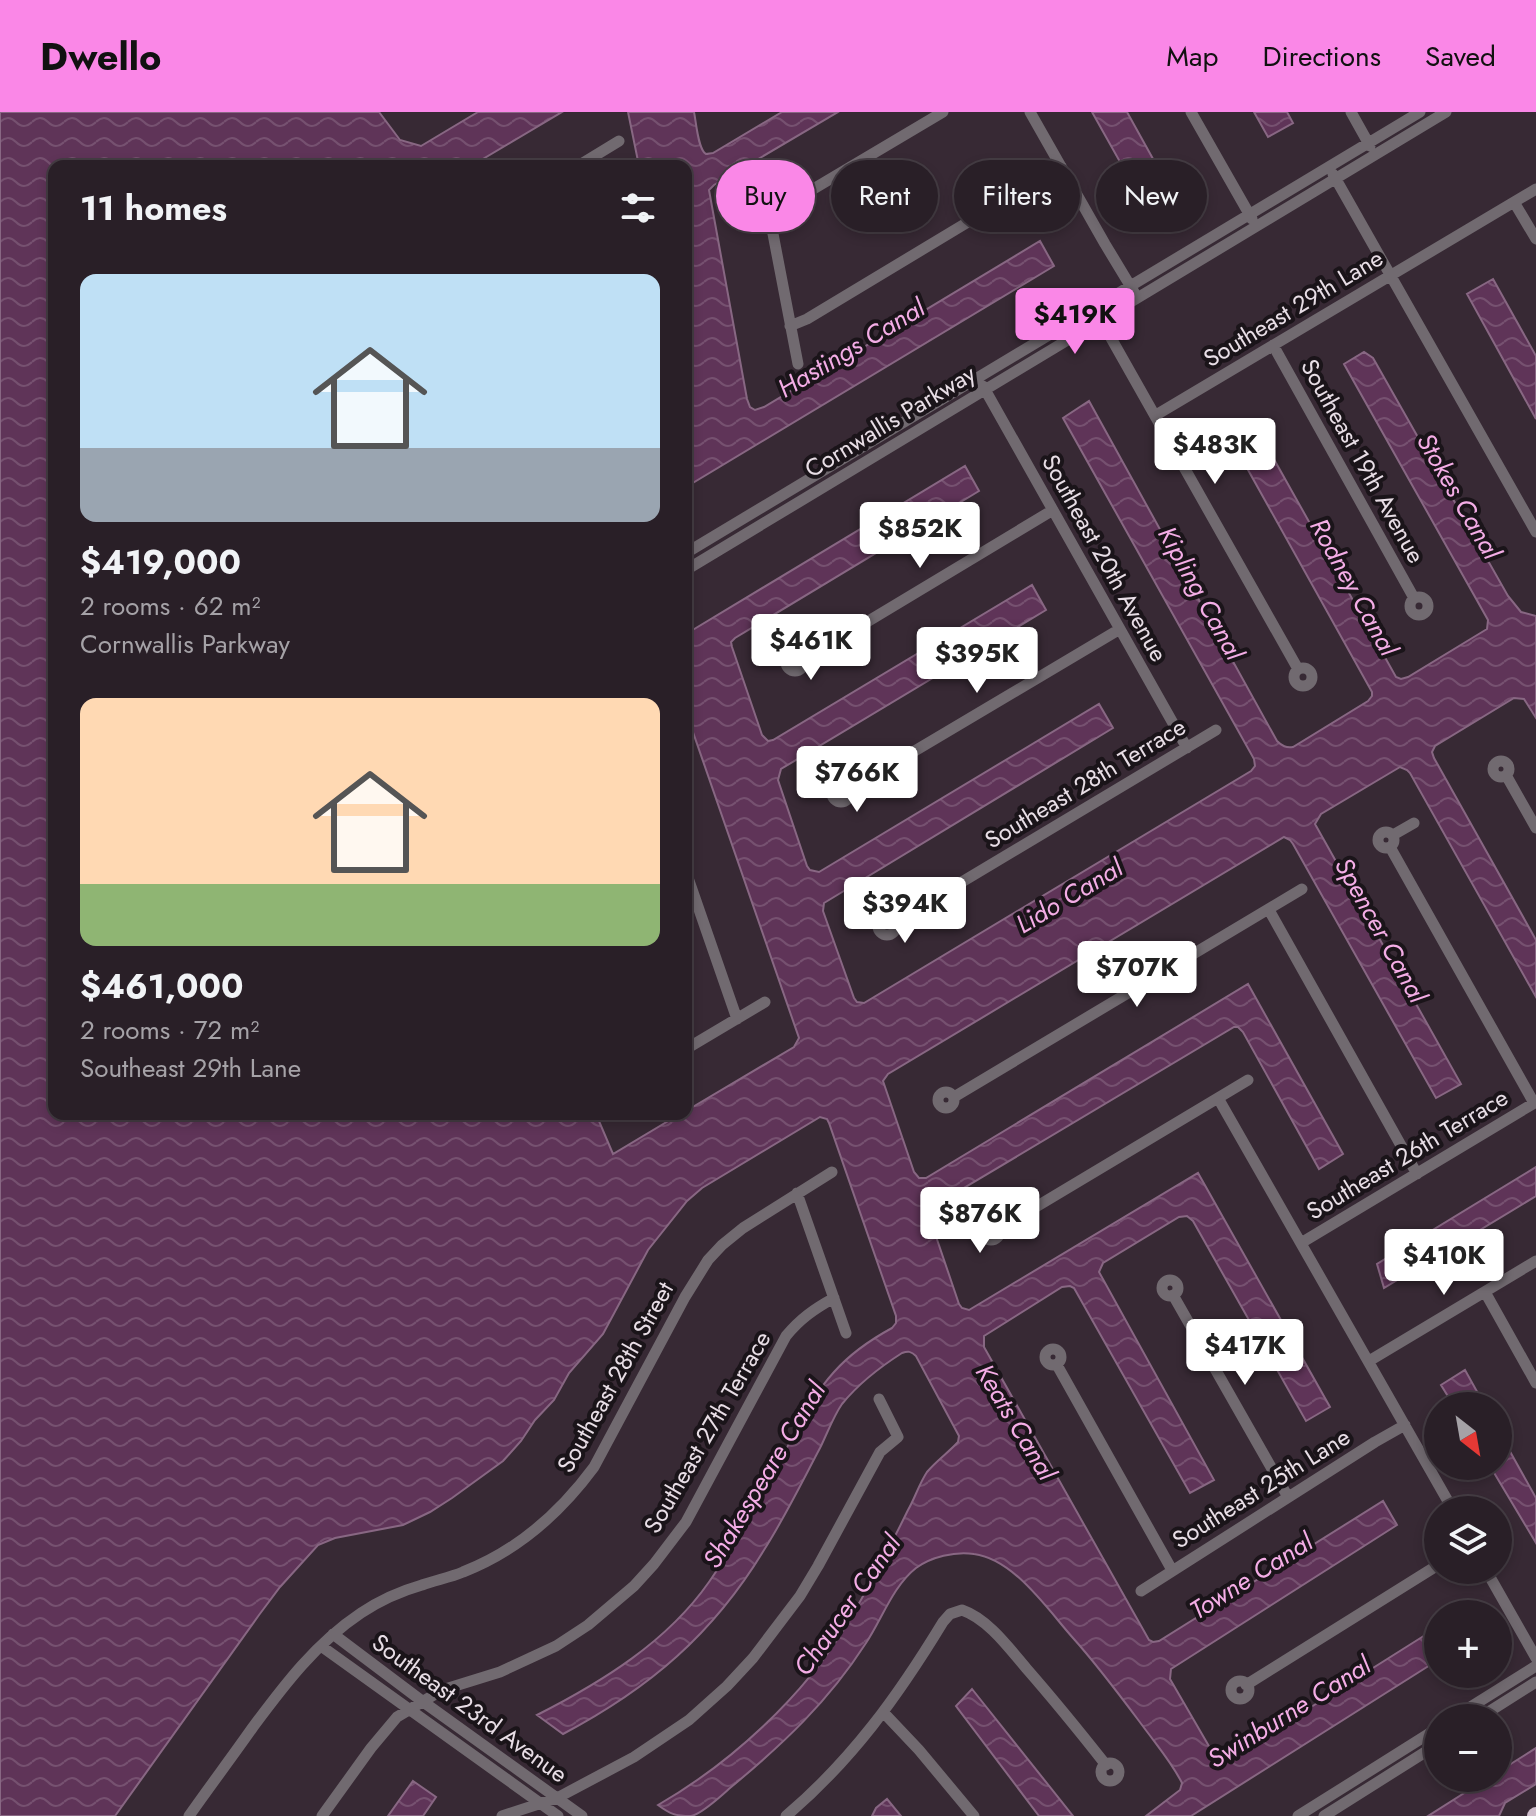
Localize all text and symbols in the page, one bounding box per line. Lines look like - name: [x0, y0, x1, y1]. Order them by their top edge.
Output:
- text: Dwello: [40, 29, 162, 84]
- text: Map: [1166, 36, 1218, 77]
- text: Directions: [1262, 36, 1381, 77]
- text: Saved: [1425, 36, 1496, 77]
- chip: Buy: [716, 160, 815, 232]
- chip: Rent: [831, 160, 938, 232]
- chip: Filters: [954, 160, 1080, 232]
- chip: New: [1096, 160, 1207, 232]
- text: 11 homes: [80, 184, 227, 233]
- icon: filters: [616, 186, 660, 230]
- street label: Southeast 29th Lane: [1197, 240, 1389, 376]
- water label: Hastings Canal: [770, 288, 933, 407]
- pin: $419K: [1019, 288, 1131, 356]
- text: $419K: [1033, 295, 1117, 333]
- icon: home: [298, 326, 442, 470]
- street label: Southeast 19th Avenue: [1292, 353, 1434, 569]
- street label: Cornwallis Parkway: [798, 356, 982, 486]
- pin: $483K: [1159, 418, 1271, 486]
- text: $483K: [1173, 425, 1257, 463]
- water label: Stokes Canal: [1407, 426, 1511, 567]
- street label: Southeast 20th Avenue: [1033, 448, 1177, 668]
- pin: $852K: [864, 502, 976, 570]
- text: $852K: [878, 509, 962, 547]
- water label: Rodney Canal: [1301, 511, 1408, 664]
- water label: Kipling Canal: [1148, 519, 1254, 668]
- text: $419,000: [80, 538, 241, 587]
- text: 2 rooms · 62 m²: [80, 587, 261, 625]
- pin: $461K: [755, 614, 867, 682]
- text: $461K: [769, 621, 853, 659]
- text: Cornwallis Parkway: [80, 625, 290, 663]
- pin: $395K: [921, 627, 1033, 695]
- text: $395K: [935, 634, 1019, 672]
- street label: Southeast 28th Terrace: [978, 709, 1192, 857]
- pin: $766K: [801, 746, 913, 814]
- icon: home: [298, 750, 442, 894]
- text: $766K: [815, 753, 899, 791]
- water label: Lido Canal: [1008, 848, 1131, 943]
- water label: Spencer Canal: [1325, 850, 1437, 1011]
- pin: $394K: [849, 877, 961, 945]
- text: $394K: [862, 884, 948, 922]
- pin: $707K: [1081, 941, 1193, 1009]
- text: $707K: [1096, 948, 1178, 986]
- text: $461,000: [80, 962, 243, 1011]
- text: 2 rooms · 72 m²: [80, 1011, 259, 1049]
- text: Southeast 29th Lane: [80, 1049, 301, 1087]
- street label: Southeast 26th Terrace: [1300, 1080, 1514, 1228]
- pin: $876K: [924, 1187, 1036, 1255]
- text: $876K: [938, 1194, 1022, 1232]
- pin: $410K: [1388, 1229, 1500, 1297]
- text: $410K: [1403, 1236, 1485, 1274]
- street label: Southeast 28th Street: [548, 1275, 682, 1479]
- pin: $417K: [1189, 1319, 1301, 1387]
- street label: Southeast 27th Terrace: [635, 1324, 779, 1540]
- text: $417K: [1204, 1326, 1286, 1364]
- water label: Keats Canal: [966, 1357, 1066, 1489]
- water label: Shakespeare Canal: [693, 1374, 835, 1575]
- north arrow: [1424, 1392, 1512, 1480]
- map controls: [1424, 1392, 1512, 1792]
- street label: Southeast 25th Lane: [1165, 1419, 1357, 1557]
- button: layers: [1424, 1496, 1512, 1584]
- water label: Towne Canal: [1182, 1522, 1321, 1629]
- water label: Chaucer Canal: [784, 1526, 911, 1683]
- button: +: [1424, 1600, 1512, 1688]
- street label: Southeast 23rd Avenue: [365, 1625, 575, 1791]
- water label: Swinburne Canal: [1200, 1646, 1379, 1777]
- button: −: [1424, 1704, 1512, 1792]

